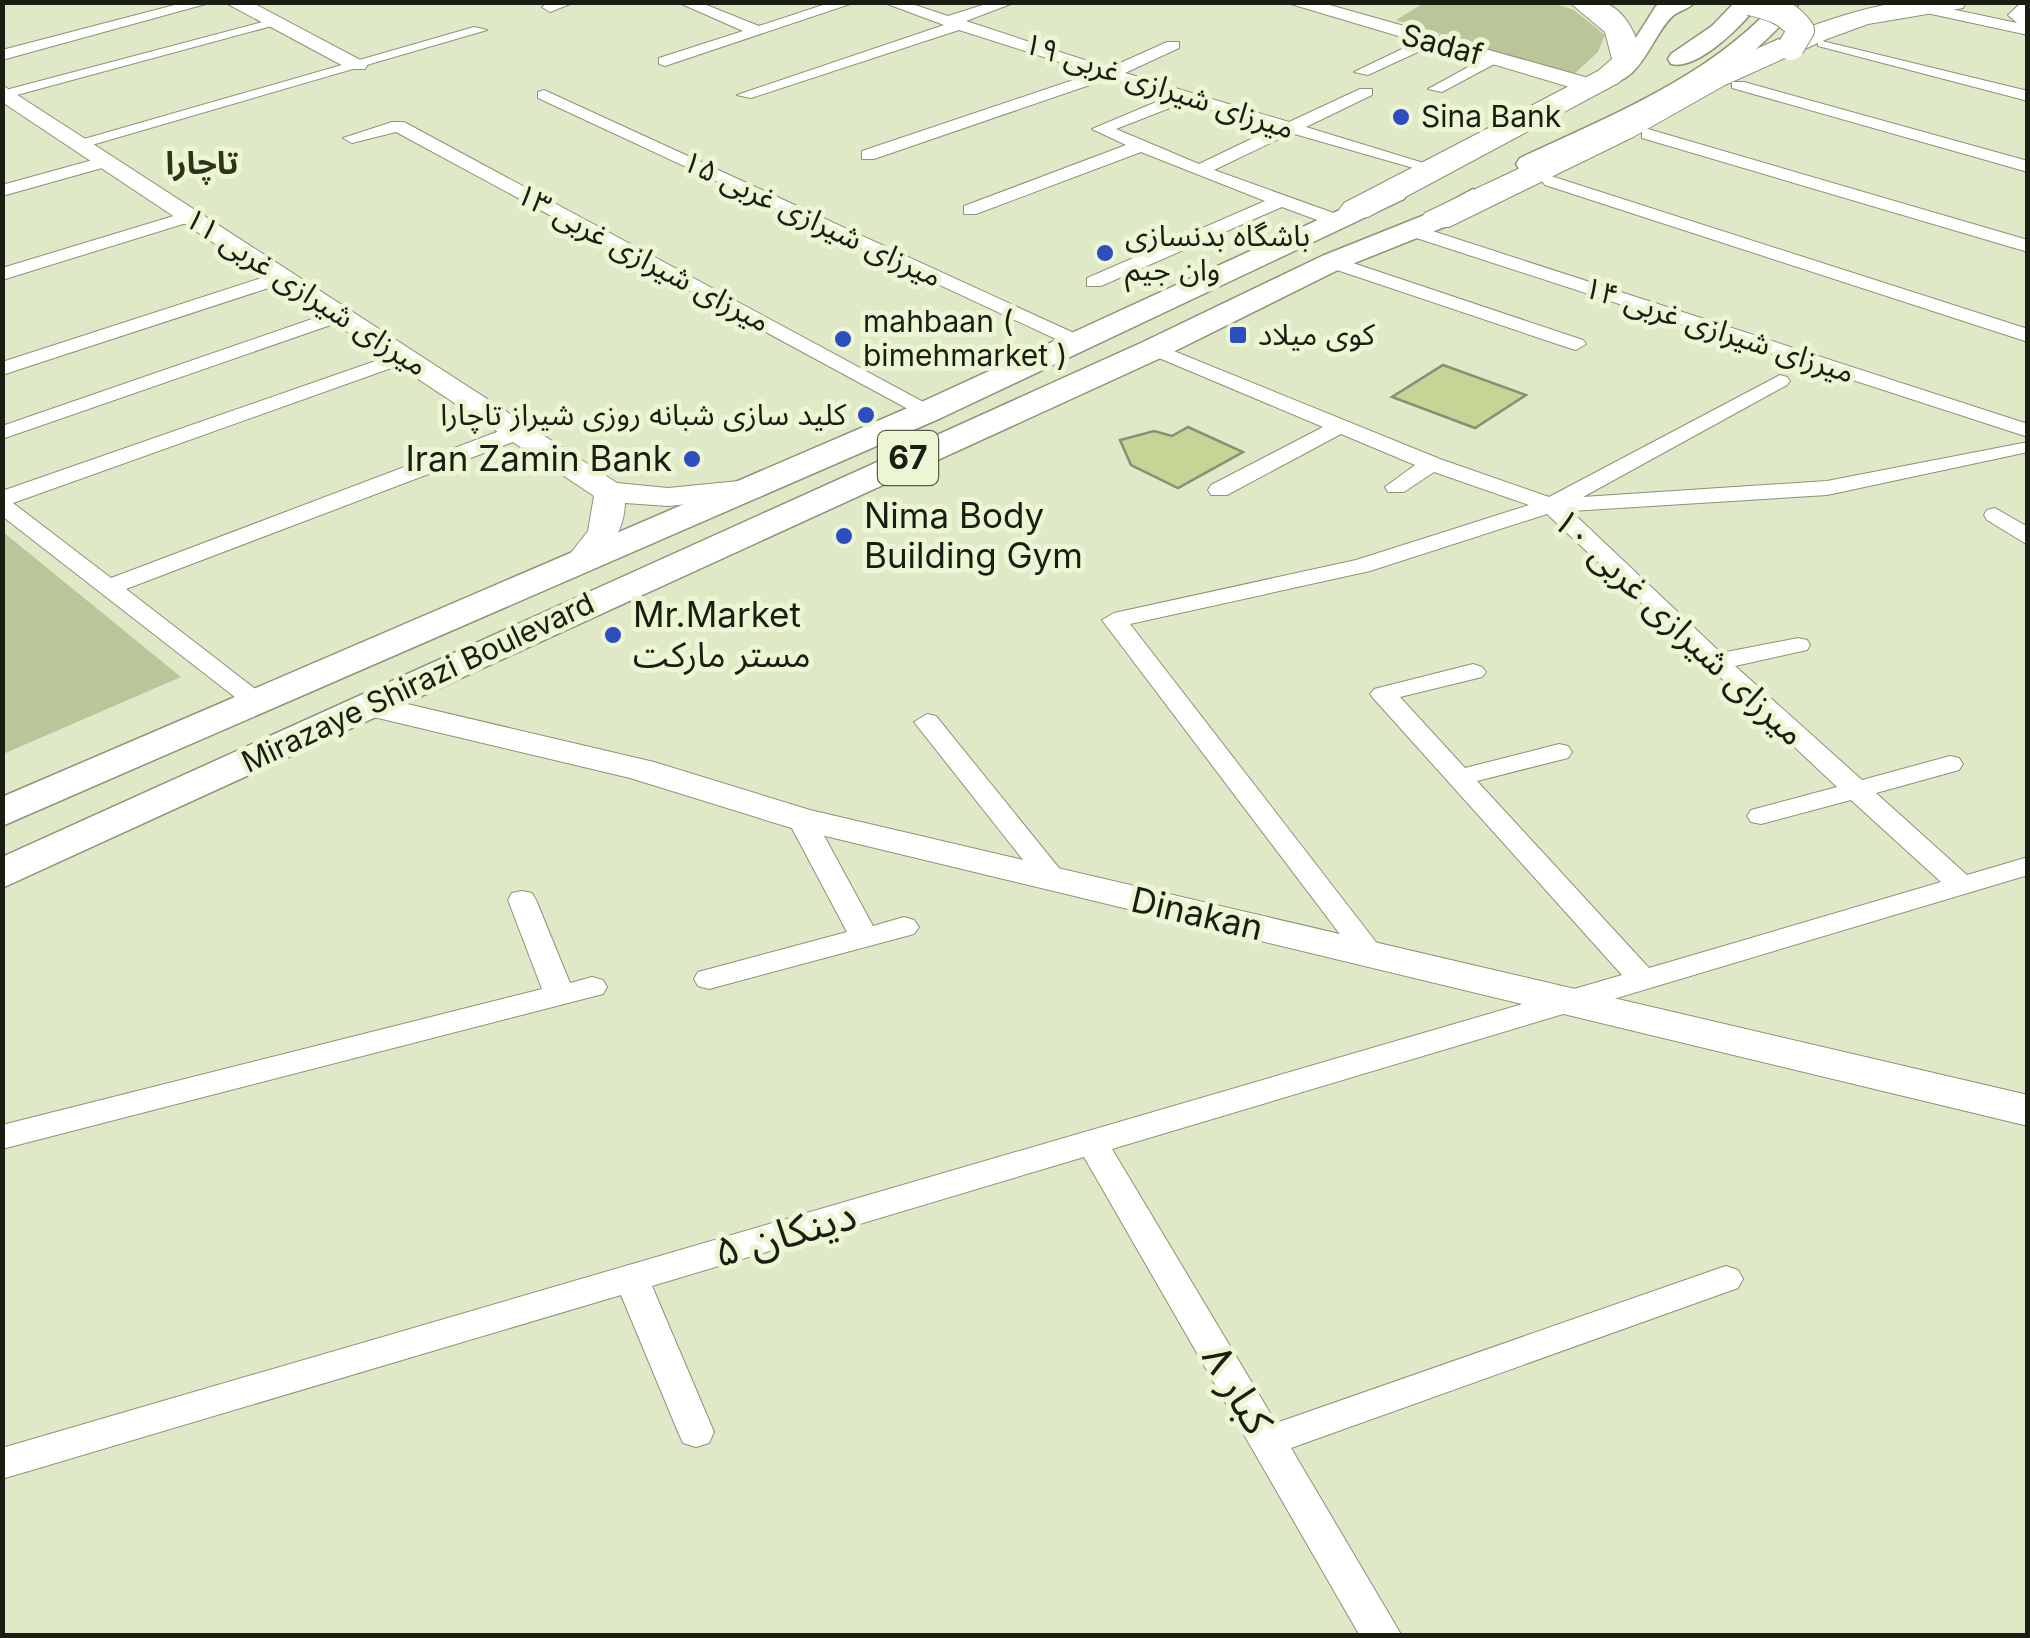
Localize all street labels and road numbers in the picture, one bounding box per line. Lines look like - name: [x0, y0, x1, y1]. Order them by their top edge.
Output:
- street label: Sadaf: [1398, 16, 1487, 72]
- street label: ۱۹ میرزای شیرازی غربی: [1020, 24, 1299, 146]
- street label: ۱۵ میرزای شیرازی غربی: [677, 142, 948, 294]
- street label: ۱۳ میرزای شیرازی غربی: [511, 175, 776, 339]
- street label: میرزای شیرازی غربی ۱۱: [179, 199, 434, 383]
- street label: ۱۴ میرزای شیرازی غربی: [1580, 268, 1859, 390]
- road number: 67: [878, 431, 938, 485]
- street label: ۱۰ میرزای شیرازی غربی: [1545, 499, 1814, 754]
- street label: Mirazaye Shirazi Boulevard: [236, 585, 599, 780]
- street label: Dinakan: [1127, 878, 1267, 949]
- street label: ۵ دینکان: [708, 1188, 862, 1277]
- street label: ۸ کبار: [1192, 1335, 1285, 1443]

